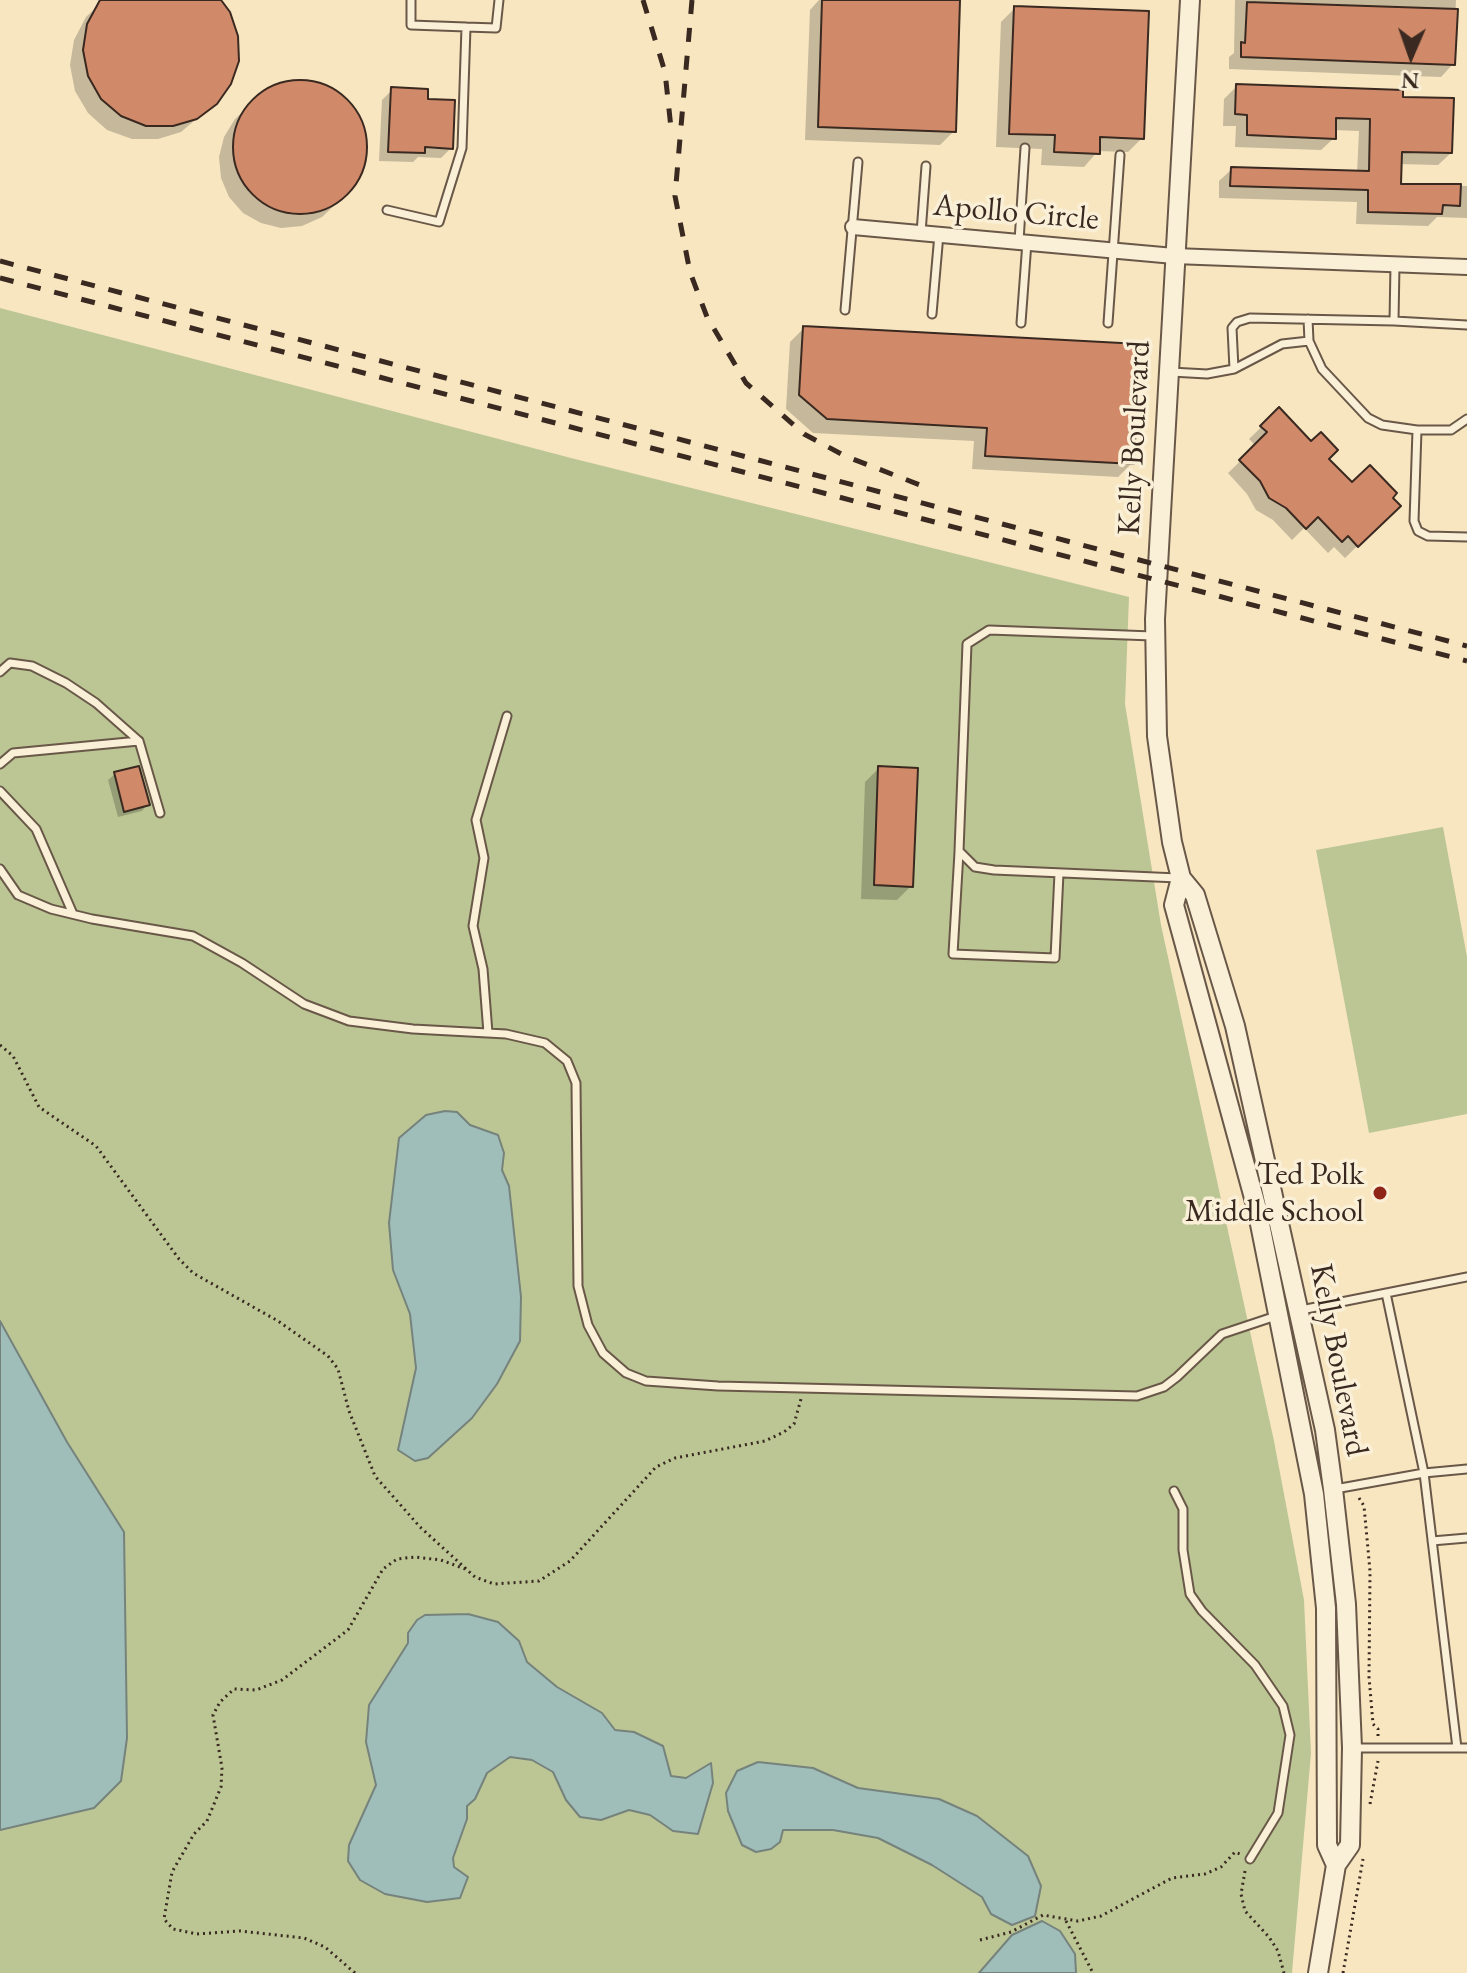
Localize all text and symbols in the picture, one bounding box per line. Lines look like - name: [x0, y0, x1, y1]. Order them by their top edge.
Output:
- north arrow: [1371, 16, 1451, 96]
- text: N: [1401, 66, 1420, 95]
- street label: Apollo Circle: [932, 187, 1100, 239]
- street label: Kelly Boulevard: [1111, 340, 1159, 536]
- place label: Ted Polk Middle School: [1185, 1156, 1364, 1231]
- marker: Ted Polk Middle School: [1371, 1184, 1389, 1202]
- street label: Kelly Boulevard: [1301, 1261, 1375, 1459]

